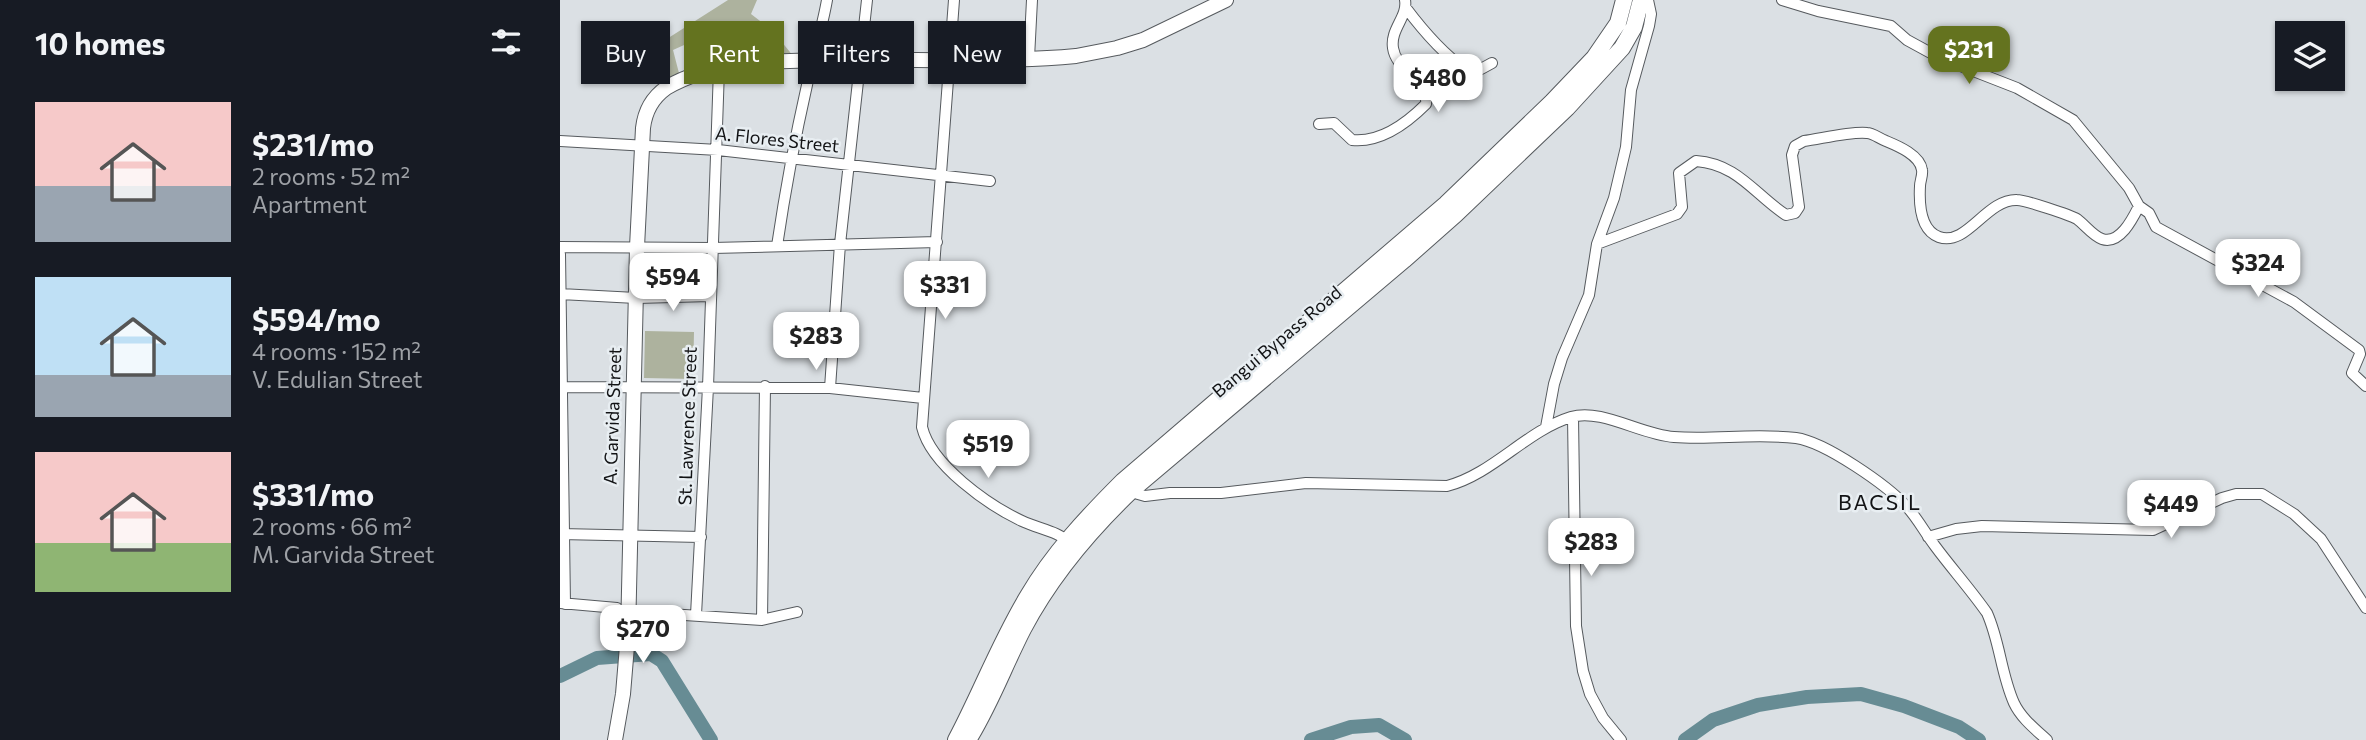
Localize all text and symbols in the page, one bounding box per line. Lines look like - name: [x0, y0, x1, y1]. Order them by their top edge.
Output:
- chip: Buy: [581, 21, 670, 84]
- chip: Rent: [684, 21, 784, 84]
- chip: Filters: [798, 21, 914, 84]
- chip: New: [928, 21, 1026, 84]
- map controls: [2275, 21, 2345, 91]
- button: layers: [2275, 21, 2345, 91]
- icon: filters: [487, 23, 525, 61]
- text: 10 homes: [35, 24, 165, 61]
- pin: $231: [1928, 27, 2010, 86]
- text: $231: [1944, 35, 1994, 63]
- pin: $480: [1397, 54, 1479, 114]
- text: $480: [1410, 63, 1466, 91]
- street label: A. Flores Street: [714, 122, 840, 156]
- text: $231/mo: [252, 125, 374, 162]
- icon: home: [91, 130, 175, 214]
- text: 2 rooms · 52 m²: [252, 162, 410, 190]
- text: Apartment: [252, 190, 367, 218]
- pin: $324: [2217, 240, 2299, 299]
- text: $324: [2231, 248, 2285, 276]
- pin: $594: [632, 254, 714, 313]
- text: $594: [646, 262, 700, 290]
- pin: $331: [904, 262, 986, 321]
- text: $331: [920, 270, 970, 298]
- street label: Bangui Bypass Road: [1207, 281, 1345, 402]
- text: $594/mo: [252, 300, 380, 337]
- icon: home: [91, 305, 175, 389]
- pin: $283: [775, 312, 857, 372]
- text: $283: [789, 321, 843, 349]
- text: 4 rooms · 152 m²: [252, 337, 421, 365]
- street label: St. Lawrence Street: [673, 346, 701, 506]
- street label: A. Garvida Street: [599, 347, 625, 485]
- text: V. Edulian Street: [252, 365, 422, 393]
- pin: $519: [947, 420, 1029, 480]
- text: $519: [962, 429, 1014, 457]
- text: $331/mo: [252, 475, 374, 512]
- icon: home: [91, 480, 175, 564]
- pin: $449: [2130, 480, 2212, 540]
- district label: BACSIL: [1838, 489, 1922, 514]
- text: $449: [2143, 489, 2199, 517]
- text: 2 rooms · 66 m²: [252, 512, 412, 540]
- pin: $283: [1550, 518, 1632, 578]
- text: $283: [1564, 527, 1618, 555]
- text: M. Garvida Street: [252, 540, 434, 568]
- pin: $270: [602, 606, 684, 665]
- text: $270: [616, 614, 670, 642]

